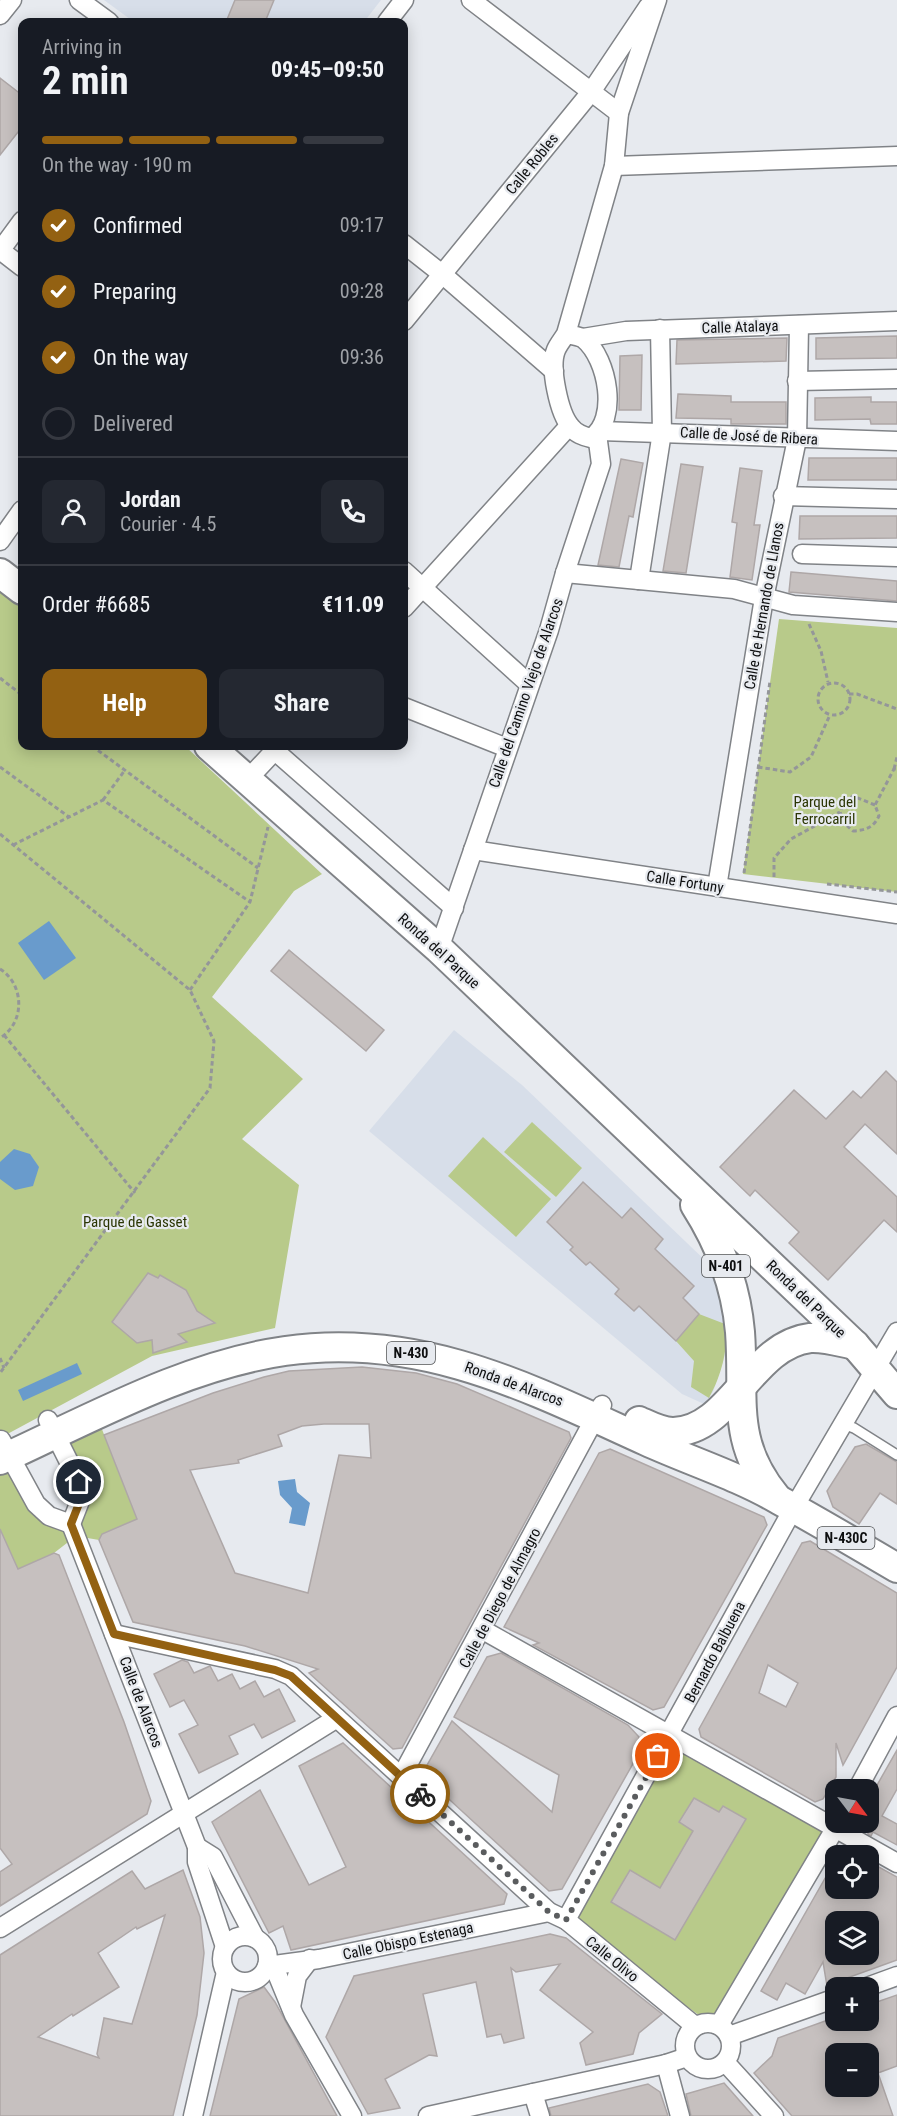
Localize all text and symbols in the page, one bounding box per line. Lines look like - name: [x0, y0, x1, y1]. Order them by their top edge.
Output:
- text: Arriving in: [42, 35, 122, 59]
- text: 09:45–09:50: [271, 57, 384, 82]
- text: 2 min: [42, 58, 129, 104]
- street label: Calle Robles: [502, 130, 562, 198]
- text: On the way · 190 m: [42, 153, 192, 177]
- icon: check: [42, 209, 75, 242]
- text: Confirmed: [93, 213, 182, 238]
- text: 09:17: [340, 213, 384, 237]
- icon: check: [42, 275, 75, 308]
- text: Preparing: [93, 279, 177, 304]
- text: 09:28: [340, 279, 384, 303]
- street label: Calle Atalaya: [701, 317, 779, 337]
- icon: check: [42, 341, 75, 374]
- text: On the way: [93, 345, 188, 370]
- text: 09:36: [340, 345, 384, 369]
- text: Delivered: [93, 411, 173, 436]
- street label: Calle de José de Ribera: [679, 423, 819, 449]
- button: person: [42, 480, 105, 543]
- button: phone: [321, 480, 384, 543]
- text: Jordan: [120, 487, 181, 512]
- text: Courier · 4.5: [120, 512, 216, 536]
- street label: Calle de Hernando de Llanos: [740, 521, 788, 691]
- text: Order #6685: [42, 592, 150, 617]
- text: €11.09: [322, 592, 384, 617]
- street label: Calle del Camino Viejo de Alarcos: [485, 596, 567, 790]
- button: Help: [42, 669, 207, 738]
- button: Share: [219, 669, 384, 738]
- park label: Parque del Ferrocarril: [794, 793, 857, 828]
- street label: Calle Fortuny: [645, 867, 725, 897]
- street label: Ronda del Parque: [394, 910, 484, 992]
- park label: Parque de Gasset: [83, 1213, 187, 1231]
- road number: N-401: [702, 1255, 750, 1277]
- street label: Ronda del Parque: [762, 1256, 850, 1342]
- road number: N-430: [387, 1342, 435, 1364]
- street label: Ronda de Alarcos: [462, 1358, 566, 1410]
- pin: [53, 1456, 104, 1507]
- icon: home: [62, 1465, 95, 1498]
- street label: Calle de Diego de Almagro: [455, 1525, 545, 1671]
- road number: N-430C: [818, 1527, 874, 1549]
- street label: Bernardo Balbuena: [681, 1598, 749, 1706]
- street label: Calle de Alarcos: [115, 1654, 167, 1750]
- pin: [632, 1730, 683, 1781]
- icon: bag: [641, 1739, 674, 1772]
- courier: [390, 1764, 450, 1824]
- icon: bike: [404, 1778, 437, 1811]
- north arrow: [825, 1779, 879, 1833]
- map controls: [825, 1779, 879, 2097]
- button: locate: [825, 1845, 879, 1899]
- button: layers: [825, 1911, 879, 1965]
- street label: Calle Obispo Estenaga: [341, 1918, 475, 1964]
- street label: Calle Olivo: [582, 1932, 642, 1986]
- button: +: [825, 1977, 879, 2031]
- button: −: [825, 2043, 879, 2097]

